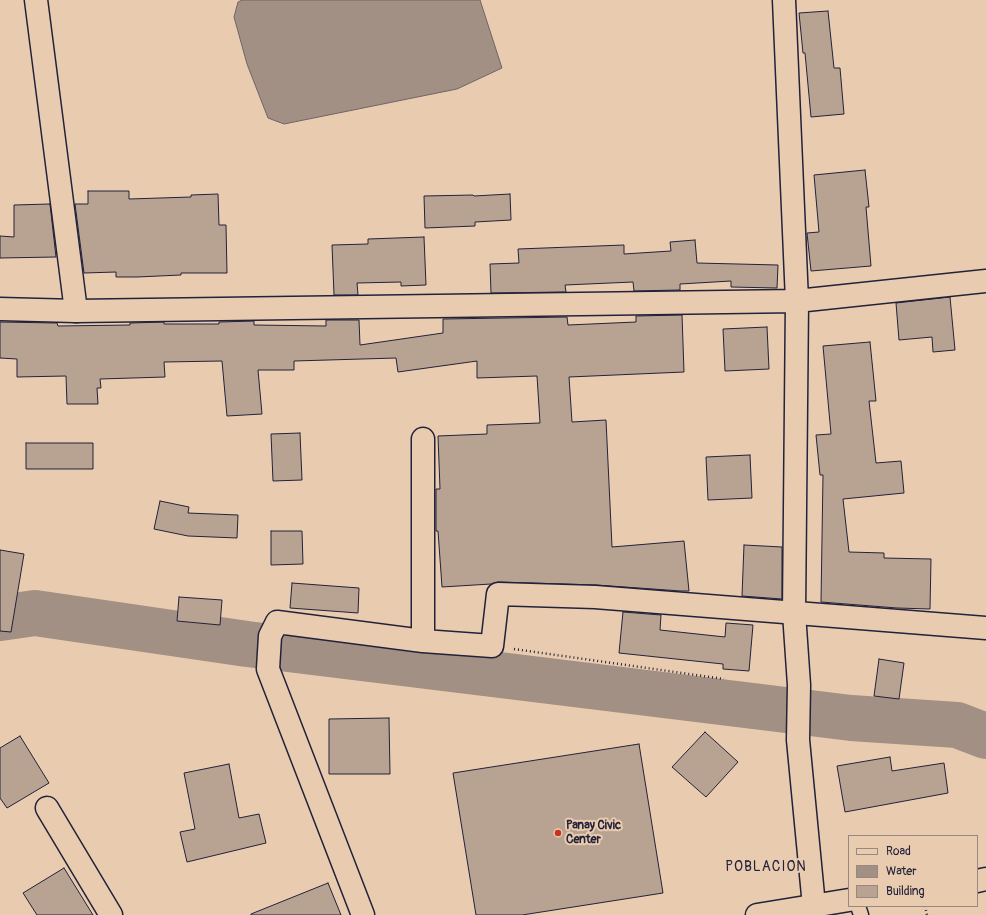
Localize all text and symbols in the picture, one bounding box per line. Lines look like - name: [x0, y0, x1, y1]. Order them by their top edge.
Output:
- place label: Panay Civic Center: [566, 819, 621, 847]
- marker: Panay Civic Center: [553, 828, 563, 838]
- legend: [848, 835, 978, 907]
- text: Road: [886, 844, 911, 859]
- district label: POBLACION: [725, 859, 807, 875]
- text: Water: [886, 864, 917, 879]
- text: Building: [886, 884, 925, 899]

